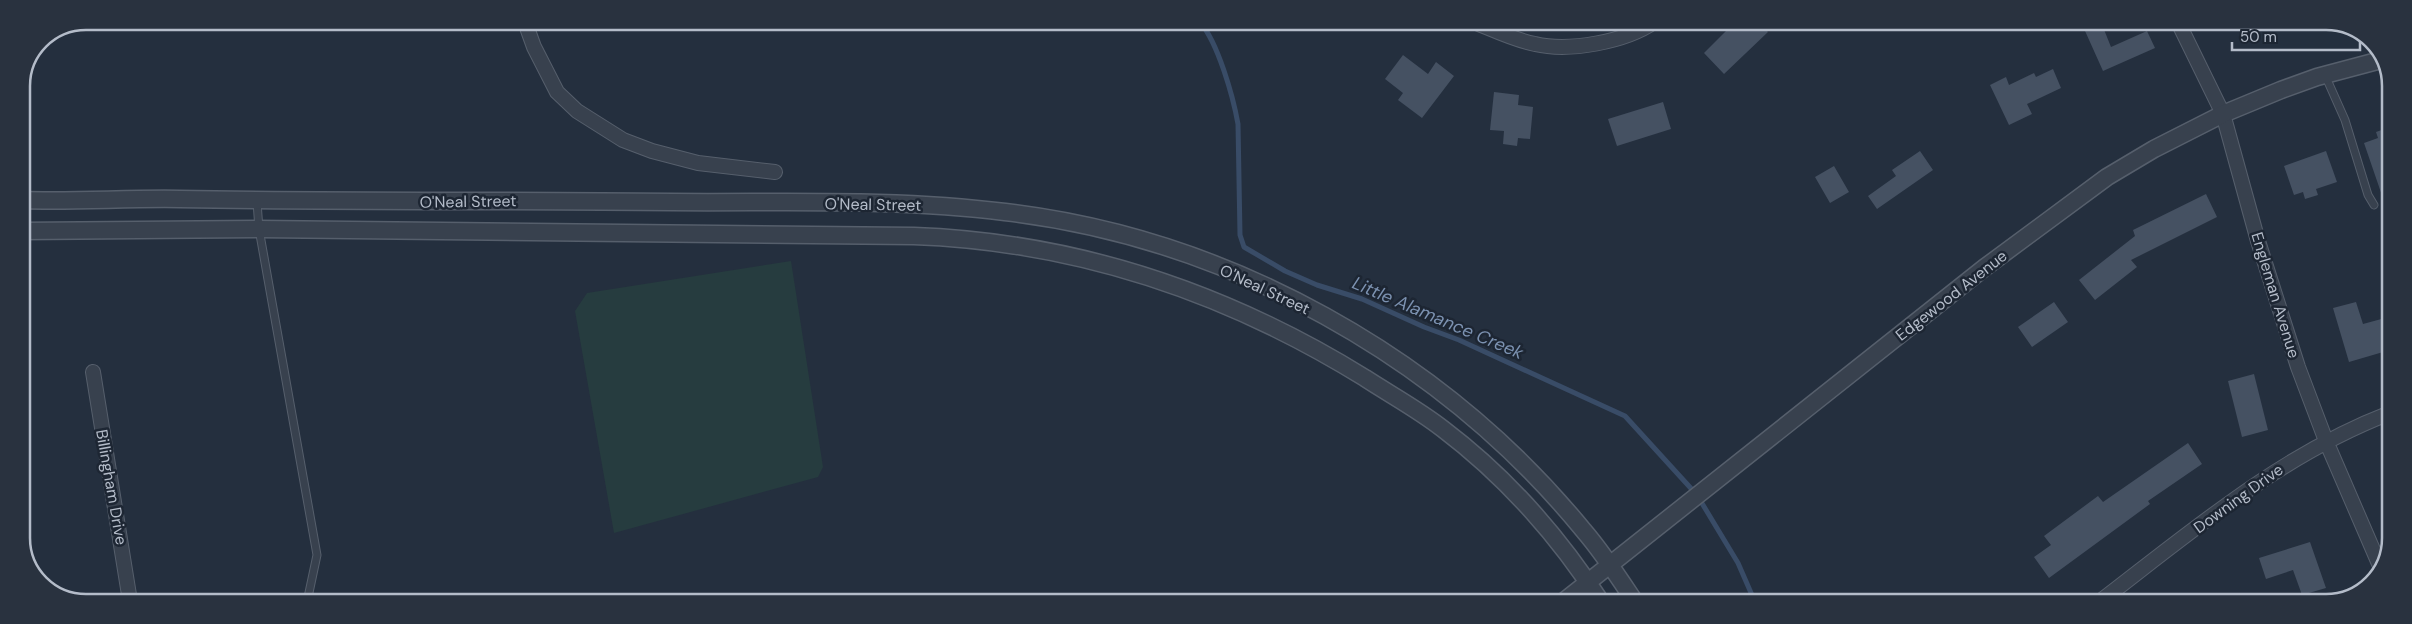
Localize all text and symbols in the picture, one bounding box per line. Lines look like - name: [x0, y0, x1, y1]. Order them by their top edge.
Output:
- scale bar: [2232, 20, 2360, 52]
- text: 50 m: [2240, 27, 2277, 47]
- street label: O'Neal Street: [419, 190, 517, 213]
- street label: O'Neal Street: [824, 193, 922, 216]
- street label: Engleman Avenue: [2246, 230, 2305, 361]
- street label: Edgewood Avenue: [1891, 245, 2011, 346]
- street label: O'Neal Street: [1216, 259, 1313, 319]
- water label: Little Alamance Creek: [1349, 271, 1528, 365]
- street label: Billingham Drive: [91, 428, 132, 546]
- street label: Downing Drive: [2189, 459, 2287, 538]

